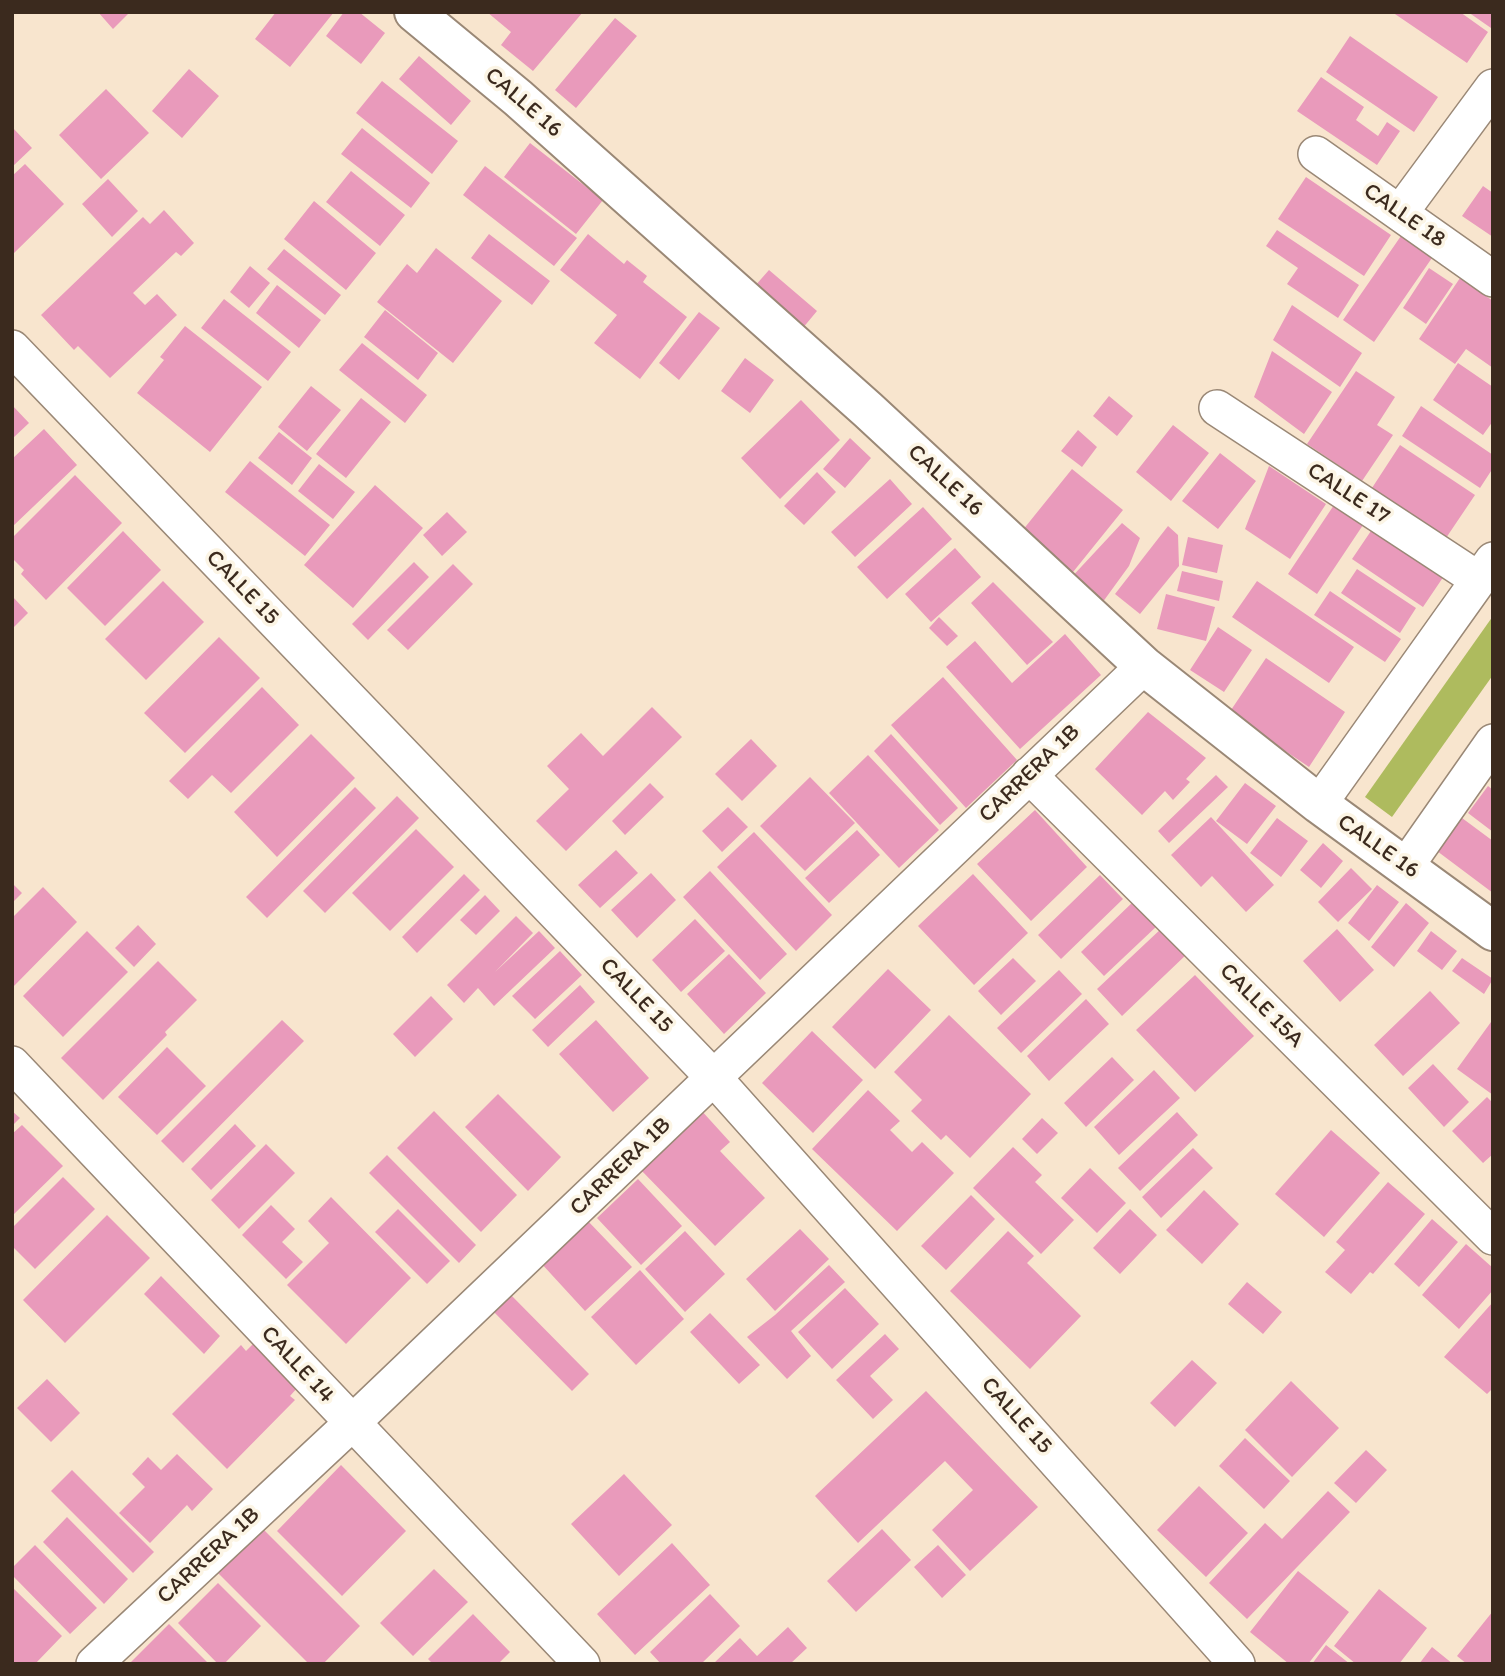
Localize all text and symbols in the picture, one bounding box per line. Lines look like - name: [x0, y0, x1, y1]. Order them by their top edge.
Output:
- street label: CALLE 16: [479, 62, 567, 144]
- street label: CALLE 18: [1358, 178, 1450, 254]
- street label: CALLE 16: [901, 439, 989, 523]
- street label: CALLE 17: [1302, 457, 1394, 531]
- street label: CALLE 15: [200, 545, 284, 631]
- street label: CARRERA 1B: [974, 719, 1086, 829]
- street label: CALLE 16: [1332, 809, 1424, 885]
- street label: CALLE 15: [594, 953, 678, 1039]
- street label: CALLE 15A: [1213, 958, 1309, 1054]
- street label: CARRERA 1B: [565, 1112, 677, 1222]
- street label: CALLE 14: [254, 1321, 340, 1409]
- street label: CALLE 15: [974, 1372, 1058, 1460]
- street label: CARRERA 1B: [152, 1502, 266, 1610]

